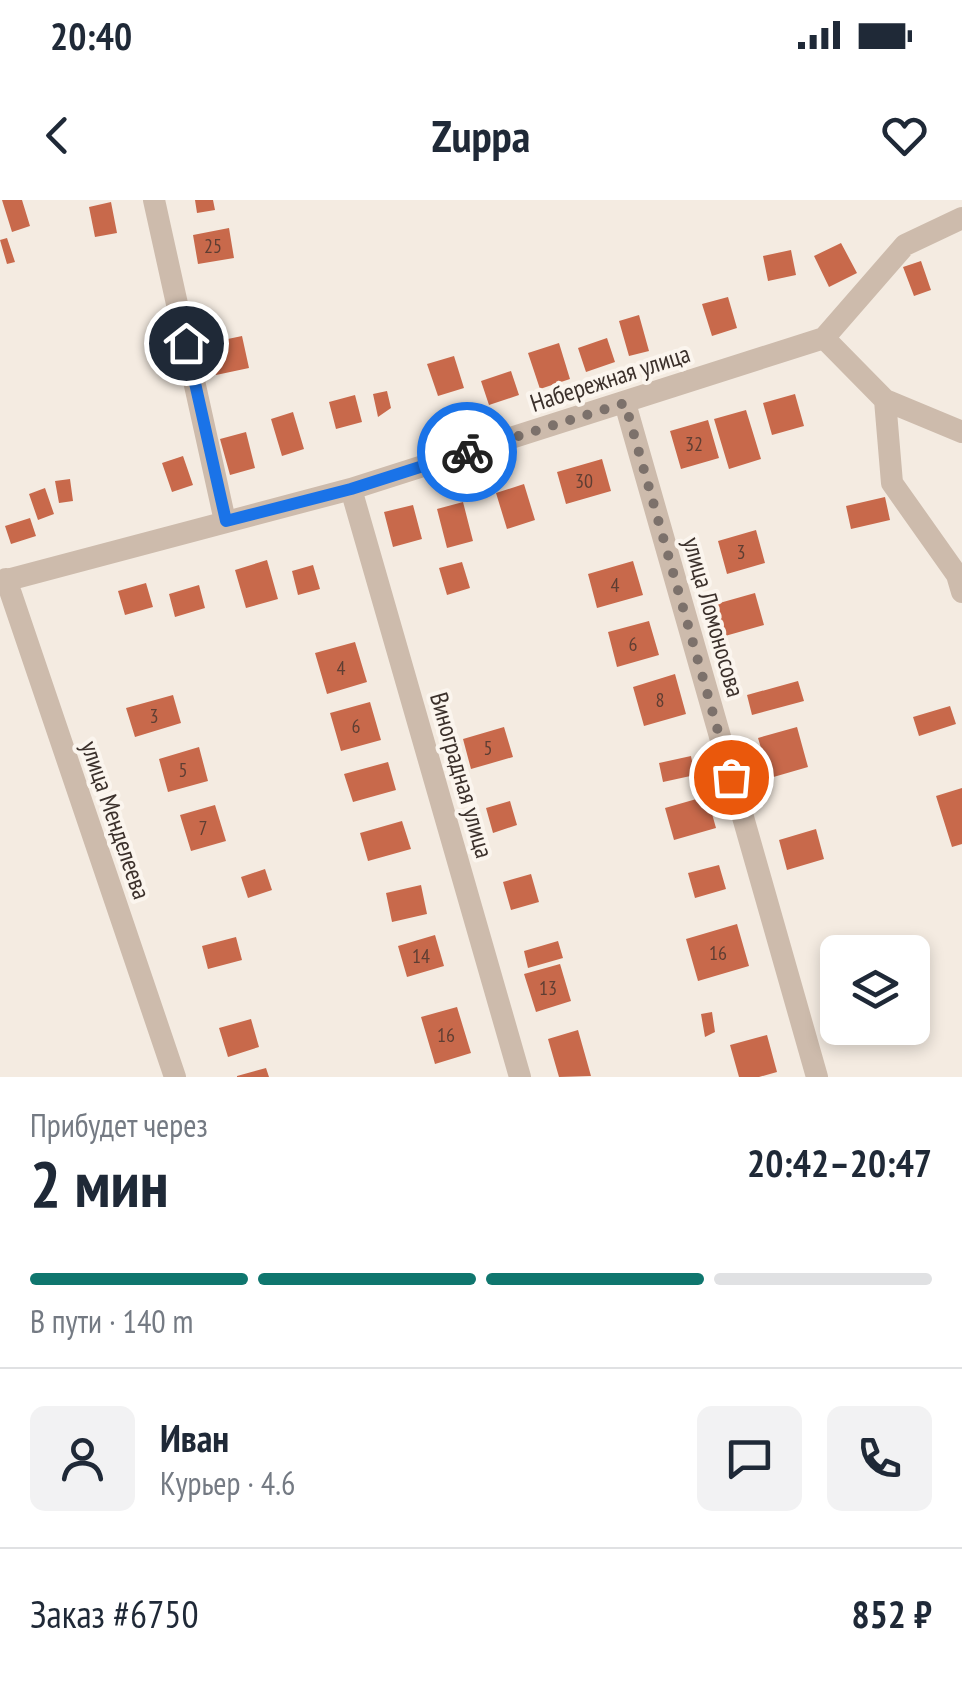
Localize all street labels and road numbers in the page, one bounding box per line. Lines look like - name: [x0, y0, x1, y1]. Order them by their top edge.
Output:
- street label: Набережная улица: [526, 337, 694, 419]
- street label: улица Ломоносова: [676, 533, 752, 701]
- street label: Виноградная улица: [423, 689, 501, 861]
- street label: улица Менделеева: [74, 737, 158, 903]

